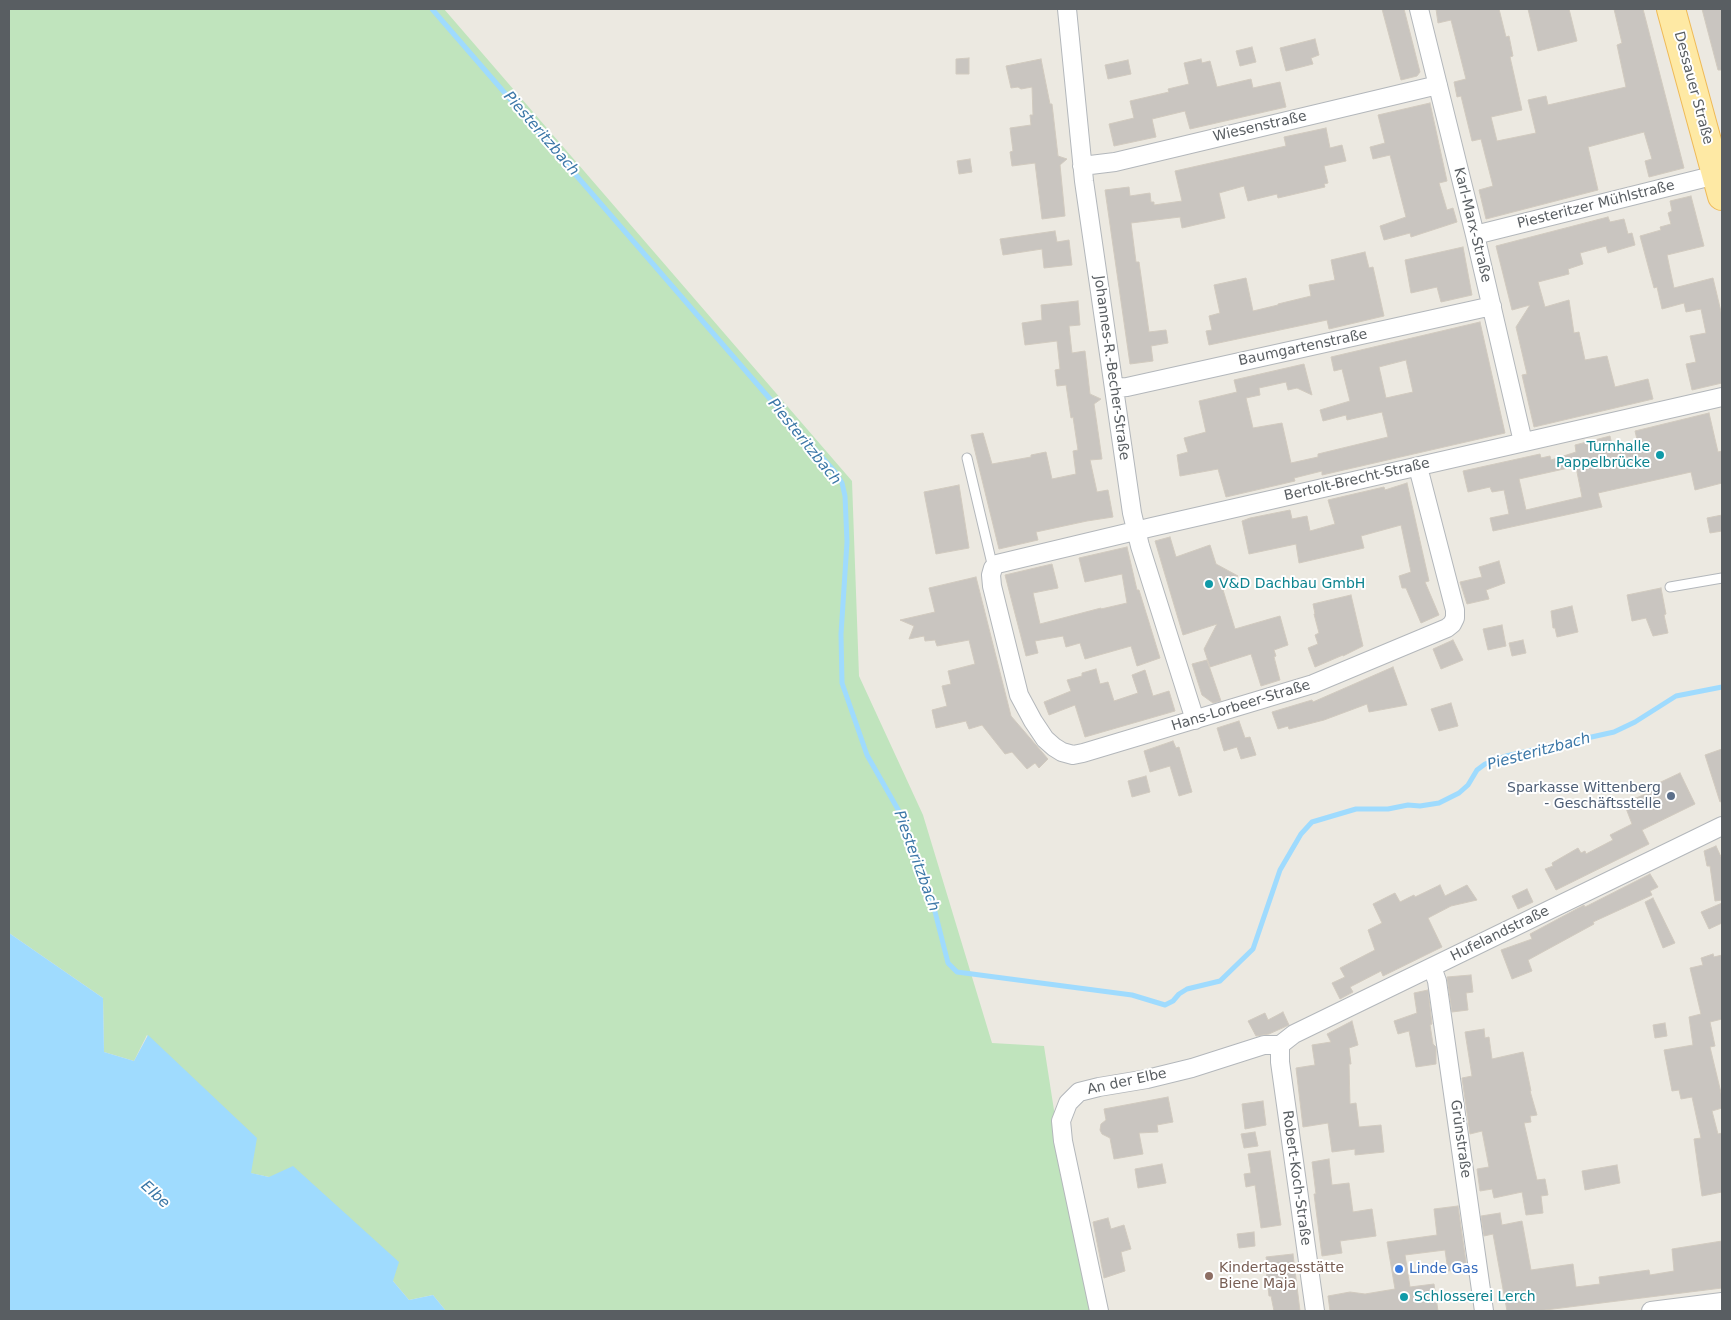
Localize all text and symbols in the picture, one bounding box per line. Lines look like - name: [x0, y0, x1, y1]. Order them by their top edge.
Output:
- street label: Dessauer Straße: [1670, 30, 1716, 146]
- water label: Piesteritzbach: [499, 88, 583, 180]
- street label: Wiesenstraße: [1212, 108, 1308, 146]
- street label: Karl-Marx-Straße: [1450, 166, 1494, 284]
- street label: Piesteritzer Mühlstraße: [1516, 177, 1676, 233]
- street label: Johannes-R.-Becher-Straße: [1090, 274, 1132, 462]
- street label: Baumgartenstraße: [1237, 326, 1369, 370]
- water label: Piesteritzbach: [764, 395, 844, 489]
- place label: Turnhalle Pappelbrücke: [1556, 439, 1650, 472]
- marker: Turnhalle Pappelbrücke: [1654, 449, 1666, 461]
- street label: Bertolt-Brecht-Straße: [1283, 455, 1431, 505]
- place label: V&D Dachbau GmbH: [1219, 576, 1365, 592]
- marker: V&D Dachbau GmbH: [1203, 578, 1215, 590]
- street label: Hans-Lorbeer-Straße: [1170, 677, 1312, 735]
- water label: Piesteritzbach: [1486, 730, 1592, 774]
- place label: Sparkasse Wittenberg - Geschäftsstelle: [1507, 780, 1661, 812]
- marker: Sparkasse Wittenberg - Geschäftsstelle: [1665, 790, 1677, 802]
- water label: Piesteritzbach: [889, 808, 943, 914]
- street label: Hufelandstraße: [1448, 903, 1552, 965]
- street label: An der Elbe: [1086, 1065, 1168, 1099]
- street label: Grünstraße: [1446, 1099, 1474, 1179]
- street label: Robert-Koch-Straße: [1278, 1109, 1314, 1247]
- water label: Elbe: [137, 1177, 173, 1213]
- place label: Kindertagesstätte Biene Maja: [1219, 1260, 1344, 1292]
- place label: Linde Gas: [1409, 1261, 1478, 1277]
- marker: Linde Gas: [1393, 1263, 1405, 1275]
- marker: Kindertagesstätte Biene Maja: [1203, 1270, 1215, 1282]
- place label: Schlosserei Lerch: [1414, 1289, 1536, 1305]
- marker: Schlosserei Lerch: [1398, 1291, 1410, 1303]

